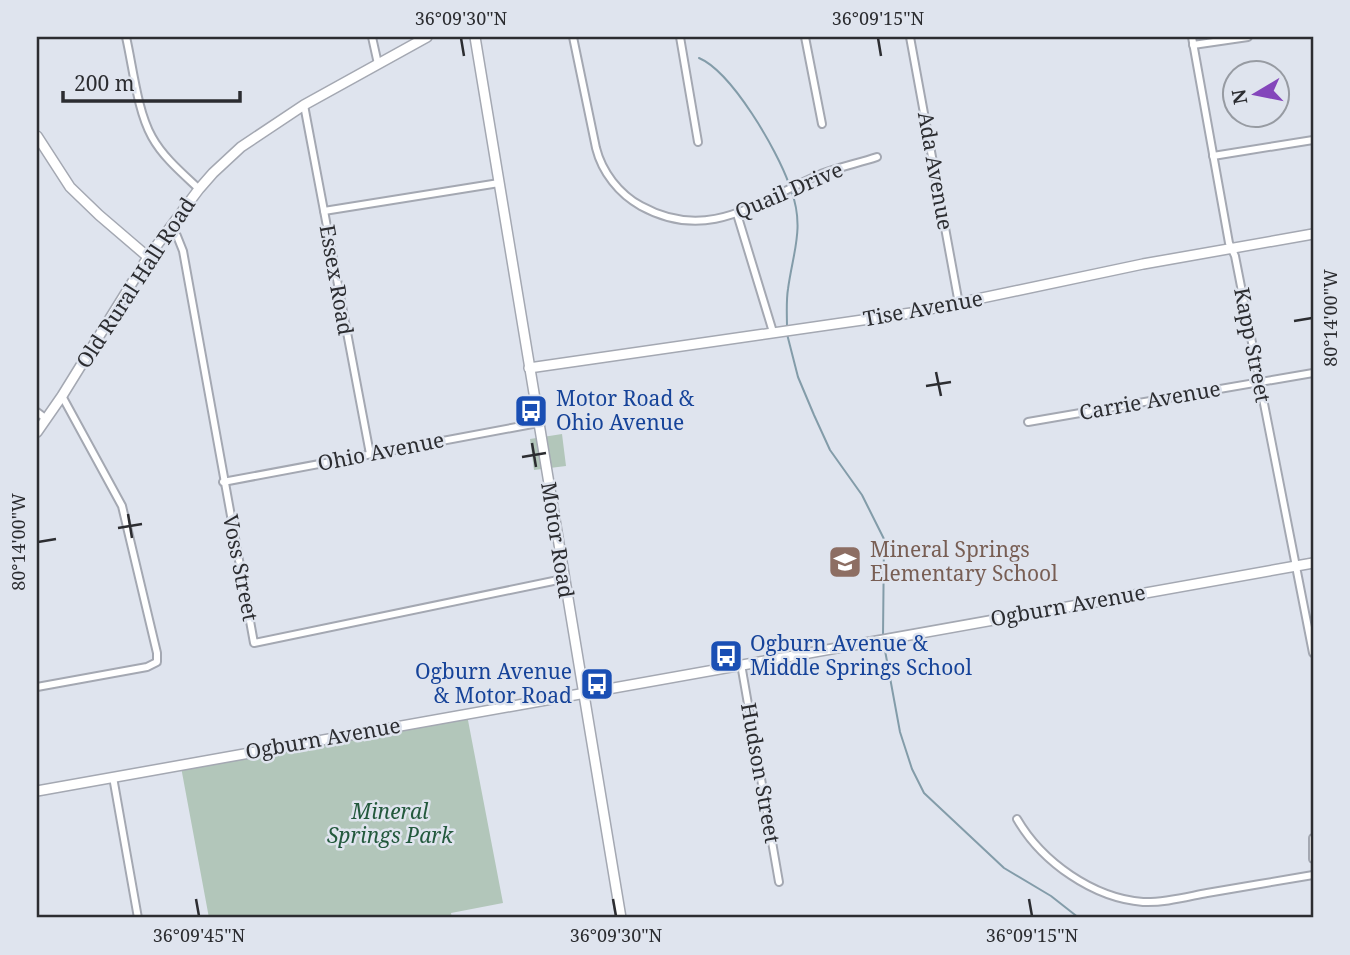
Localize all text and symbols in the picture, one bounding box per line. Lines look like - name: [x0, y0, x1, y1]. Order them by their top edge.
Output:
- text: 36°09'30"N: [415, 6, 508, 30]
- text: 36°09'15"N: [832, 6, 925, 30]
- scale bar: [63, 60, 240, 104]
- north arrow: [1220, 60, 1290, 130]
- text: 200 m: [74, 69, 135, 97]
- text: N: [1225, 87, 1253, 107]
- street label: Ada Avenue: [912, 109, 960, 232]
- street label: Quail Drive: [730, 155, 847, 225]
- street label: Old Rural Hall Road: [69, 192, 201, 373]
- street label: Essex Road: [314, 223, 360, 337]
- text: 80°14'00"W: [1318, 269, 1342, 367]
- street label: Tise Avenue: [861, 284, 985, 332]
- street label: Kapp Street: [1228, 285, 1278, 405]
- street label: Carrie Avenue: [1077, 374, 1223, 426]
- place label: Motor Road & Ohio Avenue: [556, 384, 695, 436]
- bus stop icon: Motor Road & Ohio Avenue: [512, 392, 550, 430]
- street label: Ohio Avenue: [315, 425, 446, 477]
- street label: Motor Road: [535, 480, 581, 600]
- text: 80°14'00"W: [6, 493, 30, 591]
- street label: Voss Street: [217, 512, 265, 623]
- place label: Mineral Springs Elementary School: [870, 535, 1058, 587]
- school or university icon: Mineral Springs Elementary School: [826, 543, 864, 581]
- street label: Ogburn Avenue: [988, 578, 1148, 632]
- place label: Ogburn Avenue & Middle Springs School: [750, 629, 972, 681]
- bus stop icon: Ogburn Avenue & Middle Springs School: [707, 637, 745, 675]
- place label: Ogburn Avenue & Motor Road: [415, 657, 572, 709]
- bus stop icon: Ogburn Avenue & Motor Road: [578, 665, 616, 703]
- street label: Hudson Street: [735, 700, 787, 845]
- street label: Ogburn Avenue: [243, 711, 403, 765]
- park label: Mineral Springs Park: [327, 797, 454, 849]
- text: 36°09'45"N: [153, 923, 246, 947]
- text: 36°09'30"N: [570, 923, 663, 947]
- text: 36°09'15"N: [986, 923, 1079, 947]

